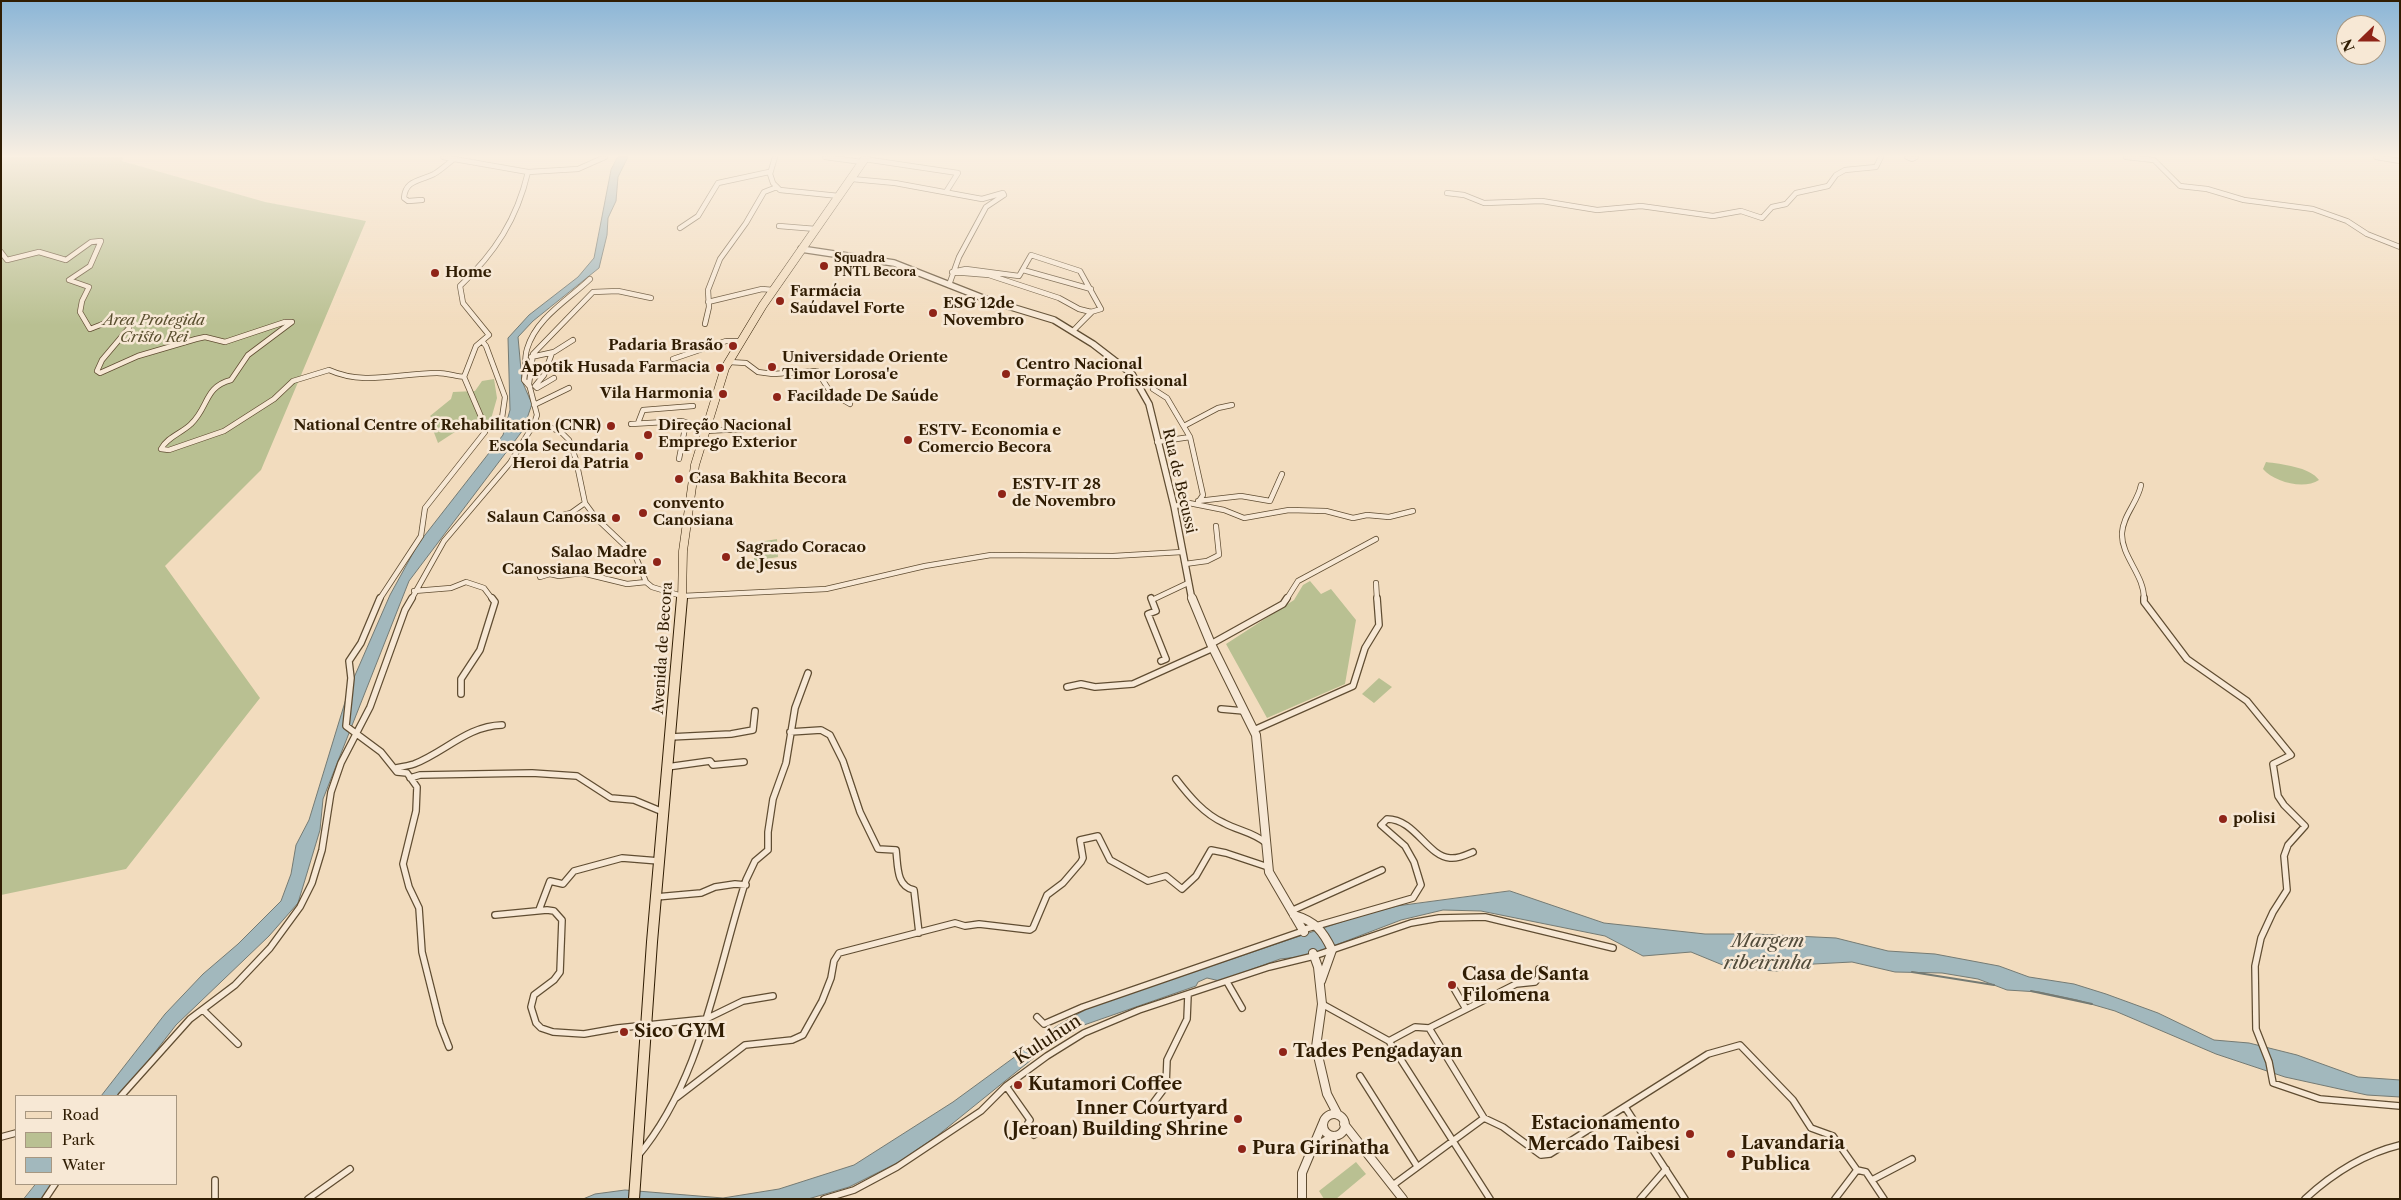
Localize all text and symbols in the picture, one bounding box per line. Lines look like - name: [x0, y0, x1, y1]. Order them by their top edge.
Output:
- north arrow: [2336, 15, 2386, 65]
- text: N: [2337, 36, 2359, 54]
- place label: Squadra PNTL Becora: [834, 252, 916, 280]
- marker: Squadra PNTL Becora: [818, 260, 830, 272]
- place label: Home: [445, 264, 492, 282]
- marker: Home: [429, 267, 441, 279]
- place label: Farmácia Saúdavel Forte: [790, 283, 905, 318]
- marker: Farmácia Saúdavel Forte: [774, 295, 786, 307]
- place label: ESG 12de Novembro: [943, 295, 1024, 330]
- marker: ESG 12de Novembro: [927, 307, 939, 319]
- park label: Area Protegida Cristo Rei: [103, 312, 205, 347]
- place label: Padaria Brasão: [608, 337, 723, 355]
- marker: Padaria Brasão: [727, 340, 739, 352]
- place label: Universidade Oriente Timor Lorosa'e: [782, 349, 948, 384]
- place label: Centro Nacional Formação Profissional: [1016, 356, 1187, 391]
- place label: Apotik Husada Farmacia: [521, 359, 710, 377]
- marker: Universidade Oriente Timor Lorosa'e: [766, 361, 778, 373]
- marker: Apotik Husada Farmacia: [714, 362, 726, 374]
- marker: Centro Nacional Formação Profissional: [1000, 368, 1012, 380]
- place label: Vila Harmonia: [600, 385, 713, 403]
- marker: Vila Harmonia: [717, 388, 729, 400]
- place label: Facildade De Saúde: [787, 388, 938, 406]
- marker: Facildade De Saúde: [771, 391, 783, 403]
- place label: National Centre of Rehabilitation (CNR): [293, 417, 601, 435]
- place label: Direção Nacional Emprego Exterior: [658, 417, 797, 452]
- marker: National Centre of Rehabilitation (CNR): [605, 420, 617, 432]
- place label: ESTV- Economia e Comercio Becora: [918, 422, 1061, 457]
- street label: Rua de Becussi: [1158, 427, 1200, 535]
- marker: Direção Nacional Emprego Exterior: [642, 429, 654, 441]
- marker: ESTV- Economia e Comercio Becora: [902, 434, 914, 446]
- place label: Escola Secundaria Heroi da Patria: [489, 438, 629, 473]
- marker: Escola Secundaria Heroi da Patria: [633, 450, 645, 462]
- place label: Casa Bakhita Becora: [689, 470, 847, 488]
- marker: Casa Bakhita Becora: [673, 473, 685, 485]
- place label: ESTV-IT 28 de Novembro: [1012, 476, 1116, 511]
- marker: ESTV-IT 28 de Novembro: [996, 488, 1008, 500]
- place label: convento Canosiana: [653, 495, 734, 530]
- marker: convento Canosiana: [637, 507, 649, 519]
- place label: Salaun Canossa: [487, 509, 606, 527]
- marker: Salaun Canossa: [610, 512, 622, 524]
- place label: Sagrado Coracao de Jesus: [736, 539, 866, 574]
- place label: Salao Madre Canossiana Becora: [502, 544, 647, 579]
- marker: Sagrado Coracao de Jesus: [720, 551, 732, 563]
- marker: Salao Madre Canossiana Becora: [651, 556, 663, 568]
- street label: Avenida de Becora: [649, 581, 677, 715]
- place label: polisi: [2233, 810, 2276, 828]
- marker: polisi: [2217, 813, 2229, 825]
- water label: Margem ribeirinha: [1724, 931, 1812, 975]
- place label: Casa de Santa Filomena: [1462, 964, 1589, 1006]
- marker: Casa de Santa Filomena: [1446, 979, 1458, 991]
- street label: Kuluhun: [1011, 1010, 1085, 1070]
- place label: Sico GYM: [634, 1021, 725, 1043]
- marker: Sico GYM: [618, 1026, 630, 1038]
- place label: Tades Pengadayan: [1293, 1041, 1463, 1063]
- marker: Tades Pengadayan: [1277, 1046, 1289, 1058]
- place label: Kutamori Coffee: [1028, 1074, 1182, 1096]
- marker: Kutamori Coffee: [1012, 1079, 1024, 1091]
- legend: [15, 1095, 178, 1185]
- place label: Inner Courtyard (Jeroan) Building Shrine: [1004, 1098, 1228, 1140]
- text: Road: [62, 1105, 99, 1124]
- marker: Inner Courtyard (Jeroan) Building Shrine: [1232, 1113, 1244, 1125]
- place label: Estacionamento Mercado Taibesi: [1527, 1113, 1680, 1156]
- marker: Estacionamento Mercado Taibesi: [1684, 1128, 1696, 1140]
- text: Park: [62, 1130, 95, 1149]
- place label: Lavandaria Publica: [1741, 1133, 1845, 1176]
- place label: Pura Girinatha: [1252, 1138, 1389, 1160]
- marker: Pura Girinatha: [1236, 1143, 1248, 1155]
- marker: Lavandaria Publica: [1725, 1148, 1737, 1160]
- text: Water: [62, 1155, 105, 1174]

